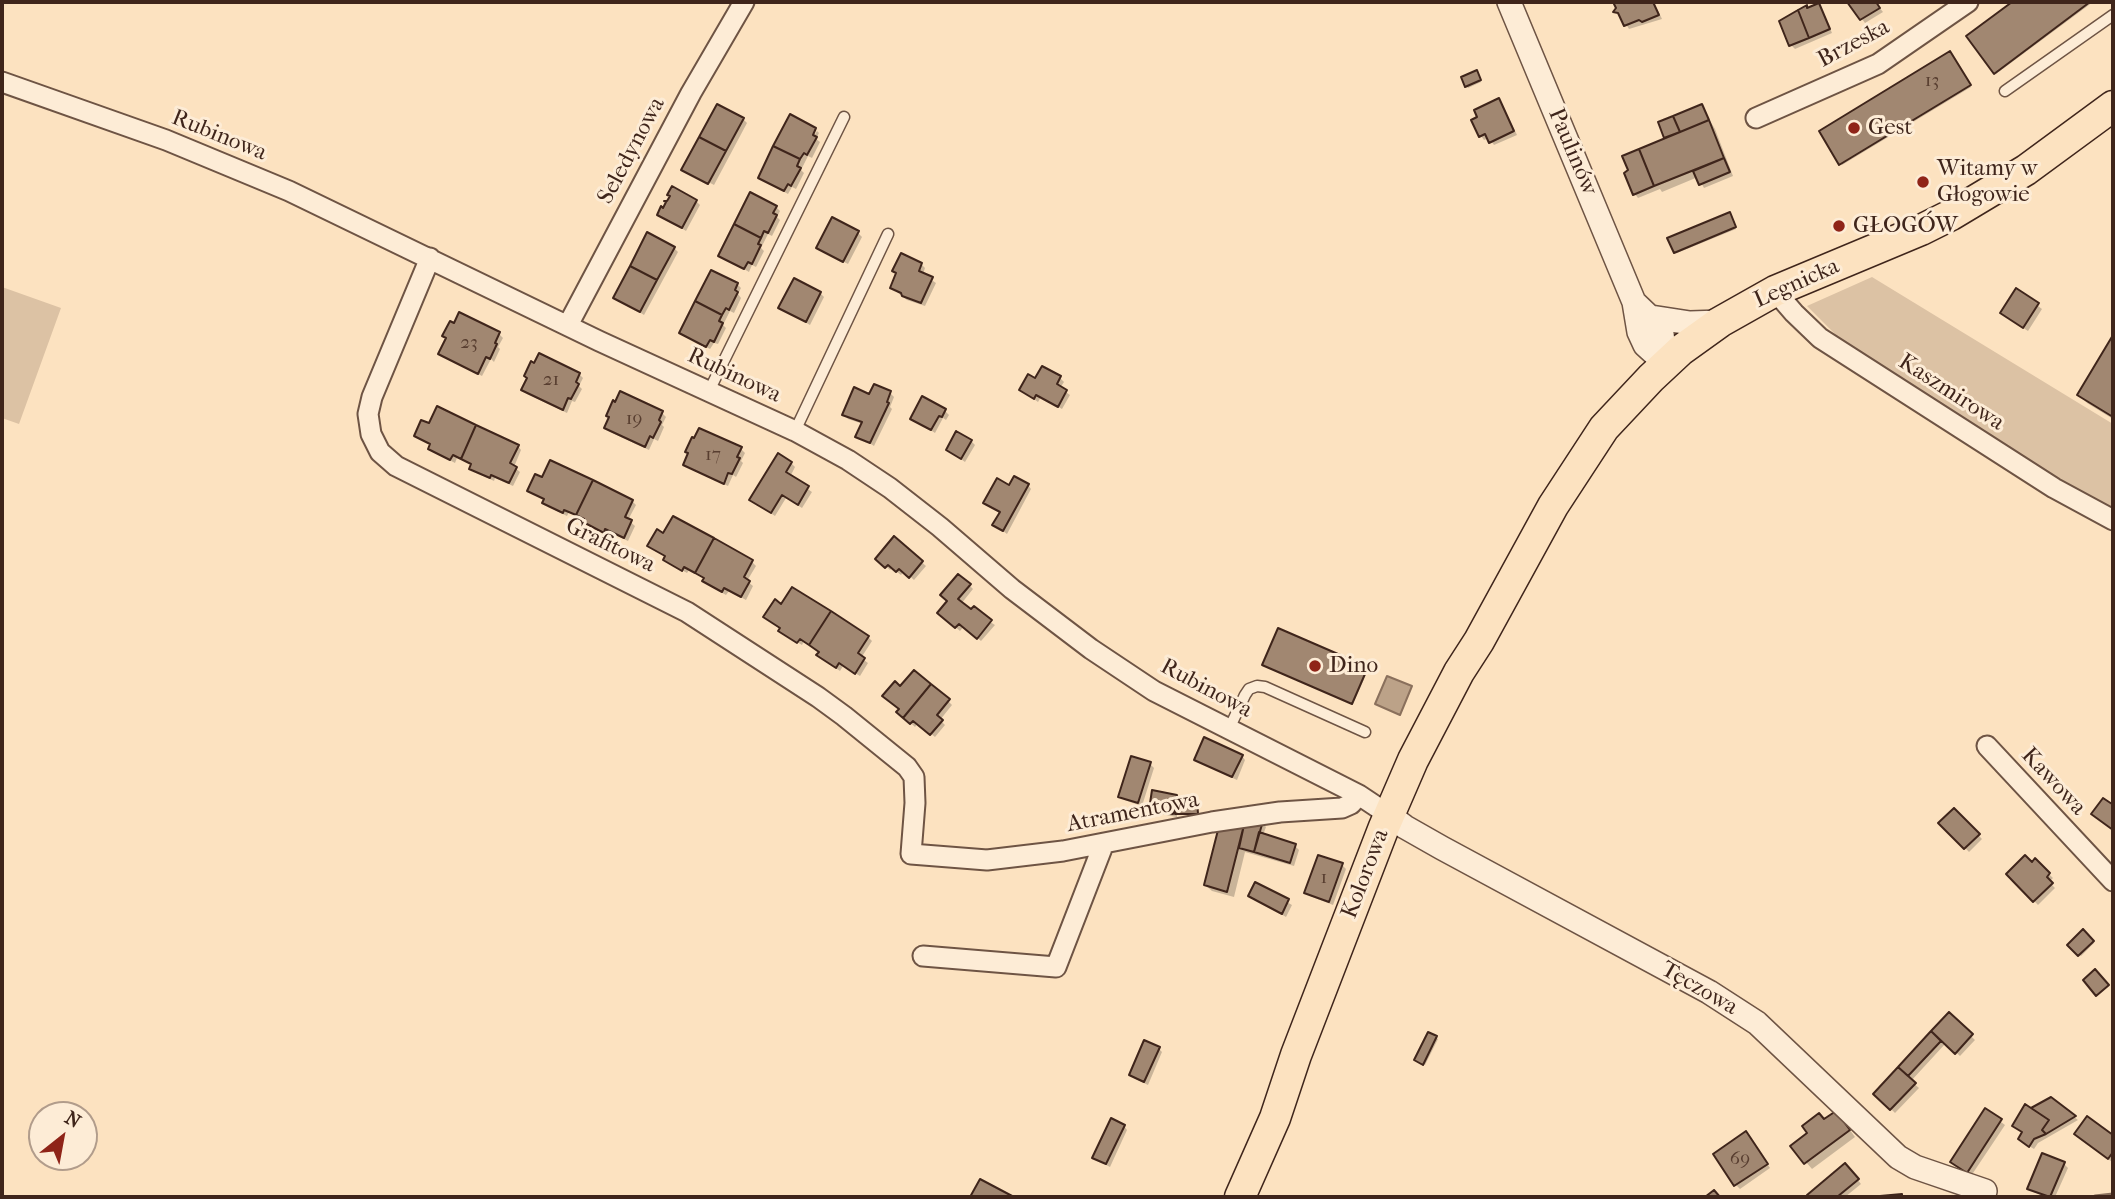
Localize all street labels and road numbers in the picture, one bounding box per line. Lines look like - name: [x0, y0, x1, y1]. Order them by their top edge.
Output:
- street label: Brzeska: [1813, 14, 1895, 74]
- street label: Seledynowa: [592, 93, 672, 209]
- street label: Paulinów: [1541, 104, 1603, 200]
- street label: Rubinowa: [168, 105, 270, 167]
- street label: Legnicka: [1750, 253, 1844, 315]
- street label: Rubinowa: [683, 342, 785, 410]
- street label: Kaszmirowa: [1893, 349, 2009, 437]
- street label: Grafitowa: [561, 512, 659, 580]
- street label: Rubinowa: [1155, 653, 1257, 725]
- street label: Kawowa: [2015, 742, 2091, 822]
- street label: Atramentowa: [1065, 787, 1201, 839]
- street label: Kolorowa: [1336, 825, 1396, 923]
- street label: Tęczowa: [1656, 956, 1742, 1022]

